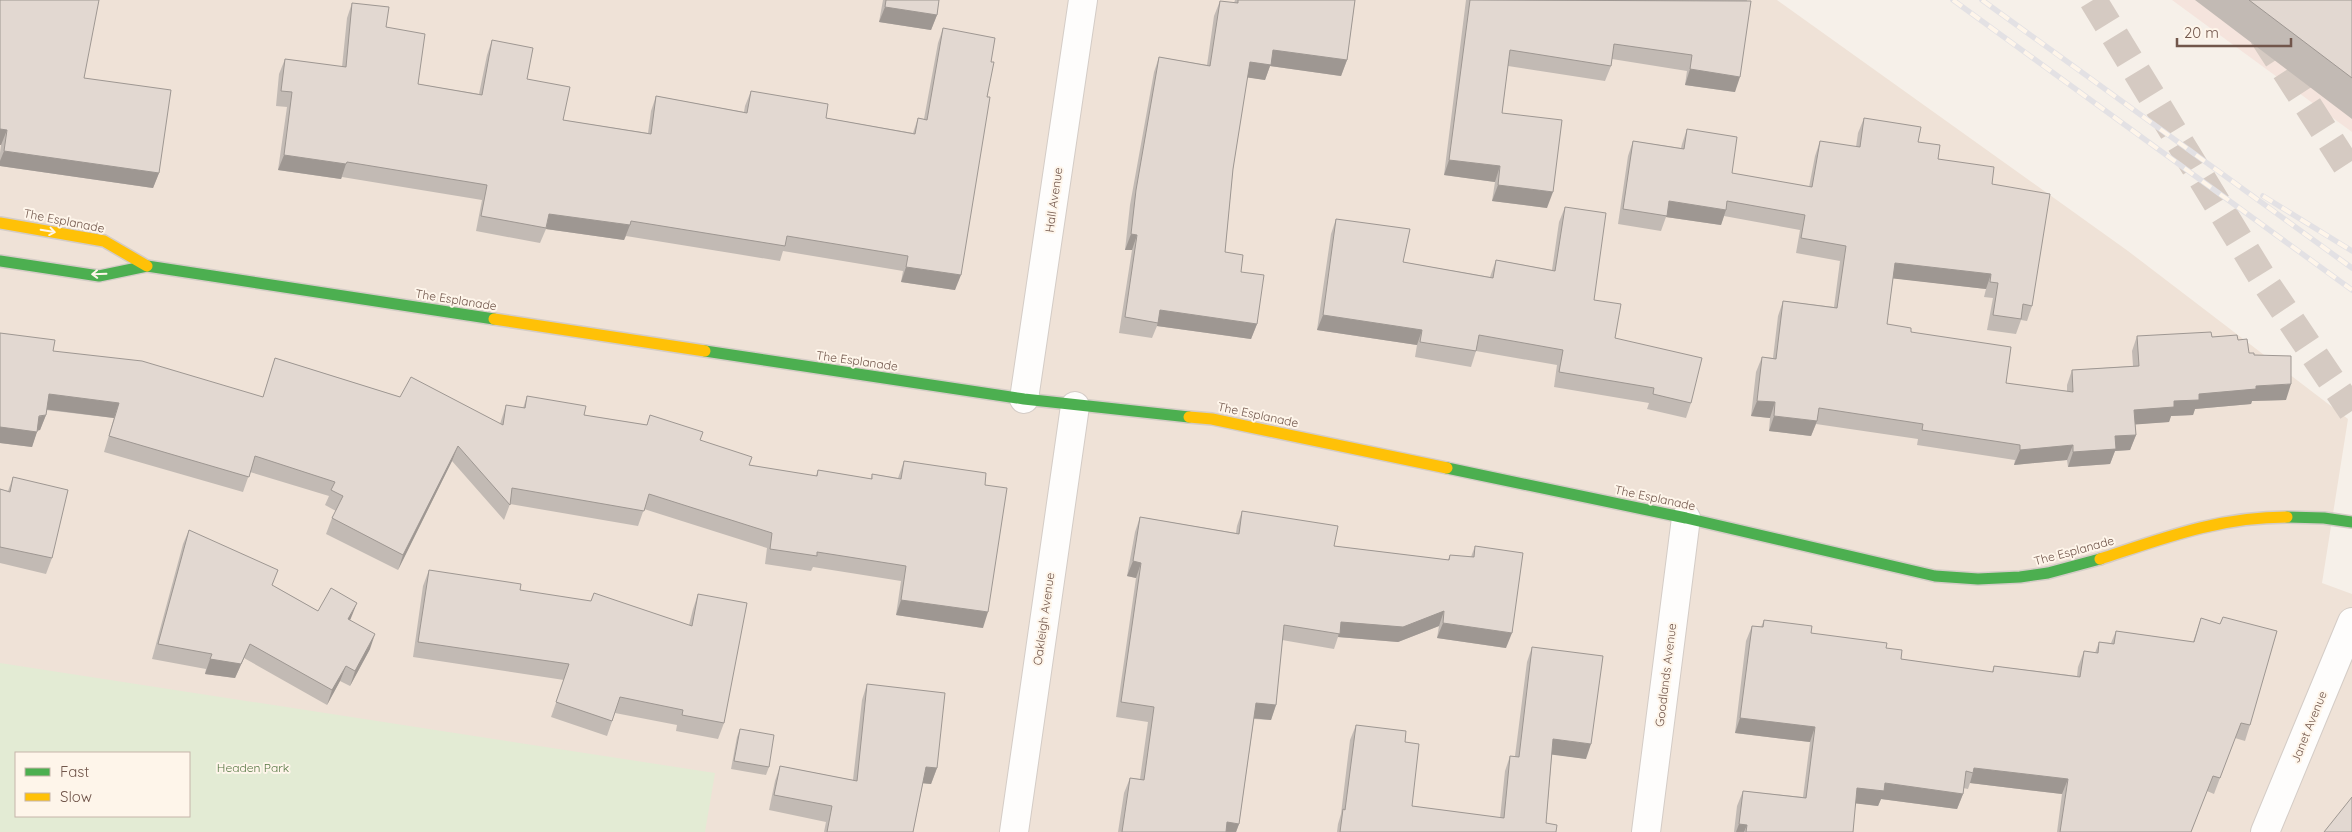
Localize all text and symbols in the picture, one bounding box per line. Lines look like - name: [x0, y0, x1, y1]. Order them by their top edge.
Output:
- scale bar: [2177, 15, 2291, 47]
- text: 20 m: [2184, 23, 2219, 42]
- street label: Hall Avenue: [1042, 166, 1066, 234]
- street label: The Esplanade: [22, 205, 106, 236]
- one-way arrow: [40, 227, 56, 237]
- one-way arrow: [91, 270, 107, 279]
- street label: The Esplanade: [414, 286, 498, 313]
- street label: The Esplanade: [815, 347, 899, 374]
- street label: The Esplanade: [1216, 399, 1300, 430]
- street label: The Esplanade: [1613, 482, 1697, 513]
- street label: The Esplanade: [2032, 533, 2116, 568]
- street label: Oakleigh Avenue: [1030, 571, 1057, 666]
- street label: Goodlands Avenue: [1652, 622, 1679, 728]
- street label: Janet Avenue: [2287, 688, 2330, 765]
- legend: [15, 752, 190, 817]
- park label: Headen Park: [217, 760, 289, 775]
- text: Fast: [60, 762, 89, 781]
- text: Slow: [60, 787, 92, 806]

